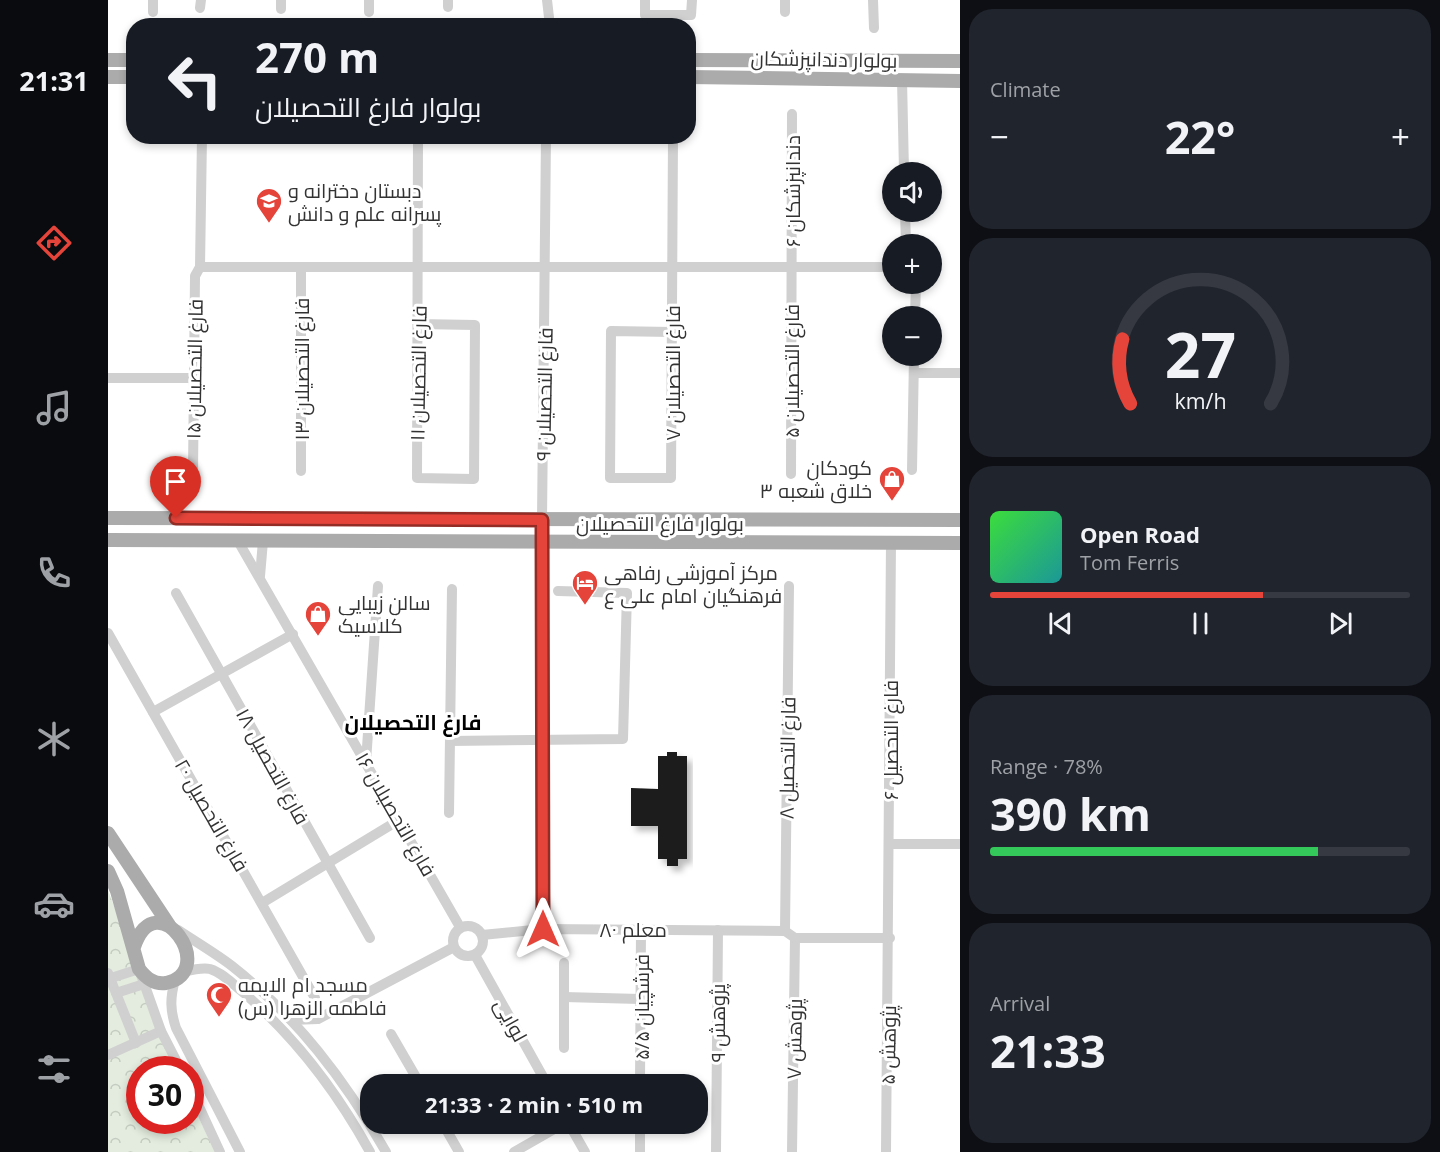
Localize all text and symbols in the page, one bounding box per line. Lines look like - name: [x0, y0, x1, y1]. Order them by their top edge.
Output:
- text: 270 m: [255, 28, 379, 85]
- icon: left: [156, 42, 234, 120]
- street label: بولوار دندانپزشکان: [750, 44, 898, 74]
- text: 21:31: [19, 62, 89, 99]
- text: Climate: [990, 76, 1061, 103]
- text: بولوار فارغ التحصیلان: [255, 88, 482, 125]
- text: 22°: [1165, 106, 1235, 167]
- text: −: [990, 114, 1009, 159]
- text: +: [1391, 114, 1410, 159]
- street label: دندانپزشکان ۶: [779, 135, 806, 247]
- map controls: [882, 162, 942, 366]
- button: sound: [882, 162, 942, 222]
- place label: دبستان دخترانه و پسرانه علم و دانش: [288, 177, 442, 228]
- school or university icon: دبستان دخترانه و پسرانه علم و دانش: [254, 186, 284, 224]
- icon: directions: [33, 222, 75, 264]
- button: +: [882, 234, 942, 294]
- street label: فارغ التحصیلان ۱۳: [288, 298, 316, 440]
- street label: فارغ التحصیلان ۱۵: [179, 299, 210, 439]
- street label: فارغ التحصیلان ۵: [778, 304, 806, 438]
- street label: فارغ التحصیلان ۱۱: [403, 305, 434, 441]
- street label: فارغ التحصیلان ۷: [659, 305, 687, 441]
- button: −: [882, 306, 942, 366]
- text: 27: [1164, 312, 1236, 397]
- street label: فارغ التحصیلان ۹: [529, 327, 560, 461]
- icon: music: [33, 387, 75, 429]
- text: km/h: [1174, 387, 1226, 416]
- place label: کودکان خلاق شعبه ۳: [760, 454, 872, 504]
- pin: [150, 456, 201, 518]
- shop icon: کودکان خلاق شعبه ۳: [877, 464, 907, 502]
- icon: arrive: [159, 465, 192, 498]
- street label: بولوار فارغ التحصیلان: [576, 510, 744, 538]
- text: Open Road: [1080, 519, 1200, 549]
- text: Tom Ferris: [1080, 549, 1179, 576]
- icon: phone: [33, 552, 75, 594]
- place label: مرکز آموزشی رفاهی فرهنگیان امام علی ع: [604, 559, 782, 610]
- hotel icon: مرکز آموزشی رفاهی فرهنگیان امام علی ع: [570, 568, 600, 606]
- place label: سالن زیبایی کلاسیک: [338, 589, 431, 639]
- shop icon: سالن زیبایی کلاسیک: [303, 599, 333, 637]
- icon: previous: [1044, 607, 1077, 640]
- icon: pause: [1184, 607, 1217, 640]
- icon: next: [1324, 607, 1357, 640]
- street label: فارغ التحصیل ۶: [877, 680, 905, 800]
- street label: فارغ التحصیل ۸: [772, 696, 803, 820]
- street label: فارغ التحصیل ۱۸: [229, 703, 316, 830]
- district label: فارغ التحصیلان: [345, 708, 481, 737]
- icon: climate: [33, 718, 75, 760]
- street label: فارغ التحصیلان ۱۶: [349, 747, 442, 881]
- text: Range · 78%: [990, 753, 1103, 780]
- street label: فارغ التحصیل ۲۰: [168, 754, 255, 877]
- text: 390 km: [990, 783, 1151, 844]
- icon: car: [33, 883, 75, 925]
- position arrow: [511, 897, 575, 961]
- street label: معلم ۸۰: [599, 916, 667, 944]
- street label: فرشچیان ۵/۵: [628, 954, 655, 1060]
- place label: مسجد ام الایمه فاطمه الزهرا (س): [238, 971, 387, 1021]
- mosque icon: مسجد ام الایمه فاطمه الزهرا (س): [204, 980, 234, 1018]
- street label: پژوهش ۹: [704, 983, 731, 1062]
- text: Arrival: [990, 990, 1050, 1017]
- street label: لوایی: [488, 994, 534, 1046]
- street label: پژوهش ۷: [780, 998, 808, 1080]
- street label: پژوهش ۵: [874, 1005, 902, 1085]
- text: 21:33: [990, 1020, 1106, 1081]
- icon: filters: [33, 1048, 75, 1090]
- speed limit sign: 30: [126, 1056, 204, 1134]
- text: 21:33 · 2 min · 510 m: [425, 1089, 643, 1119]

